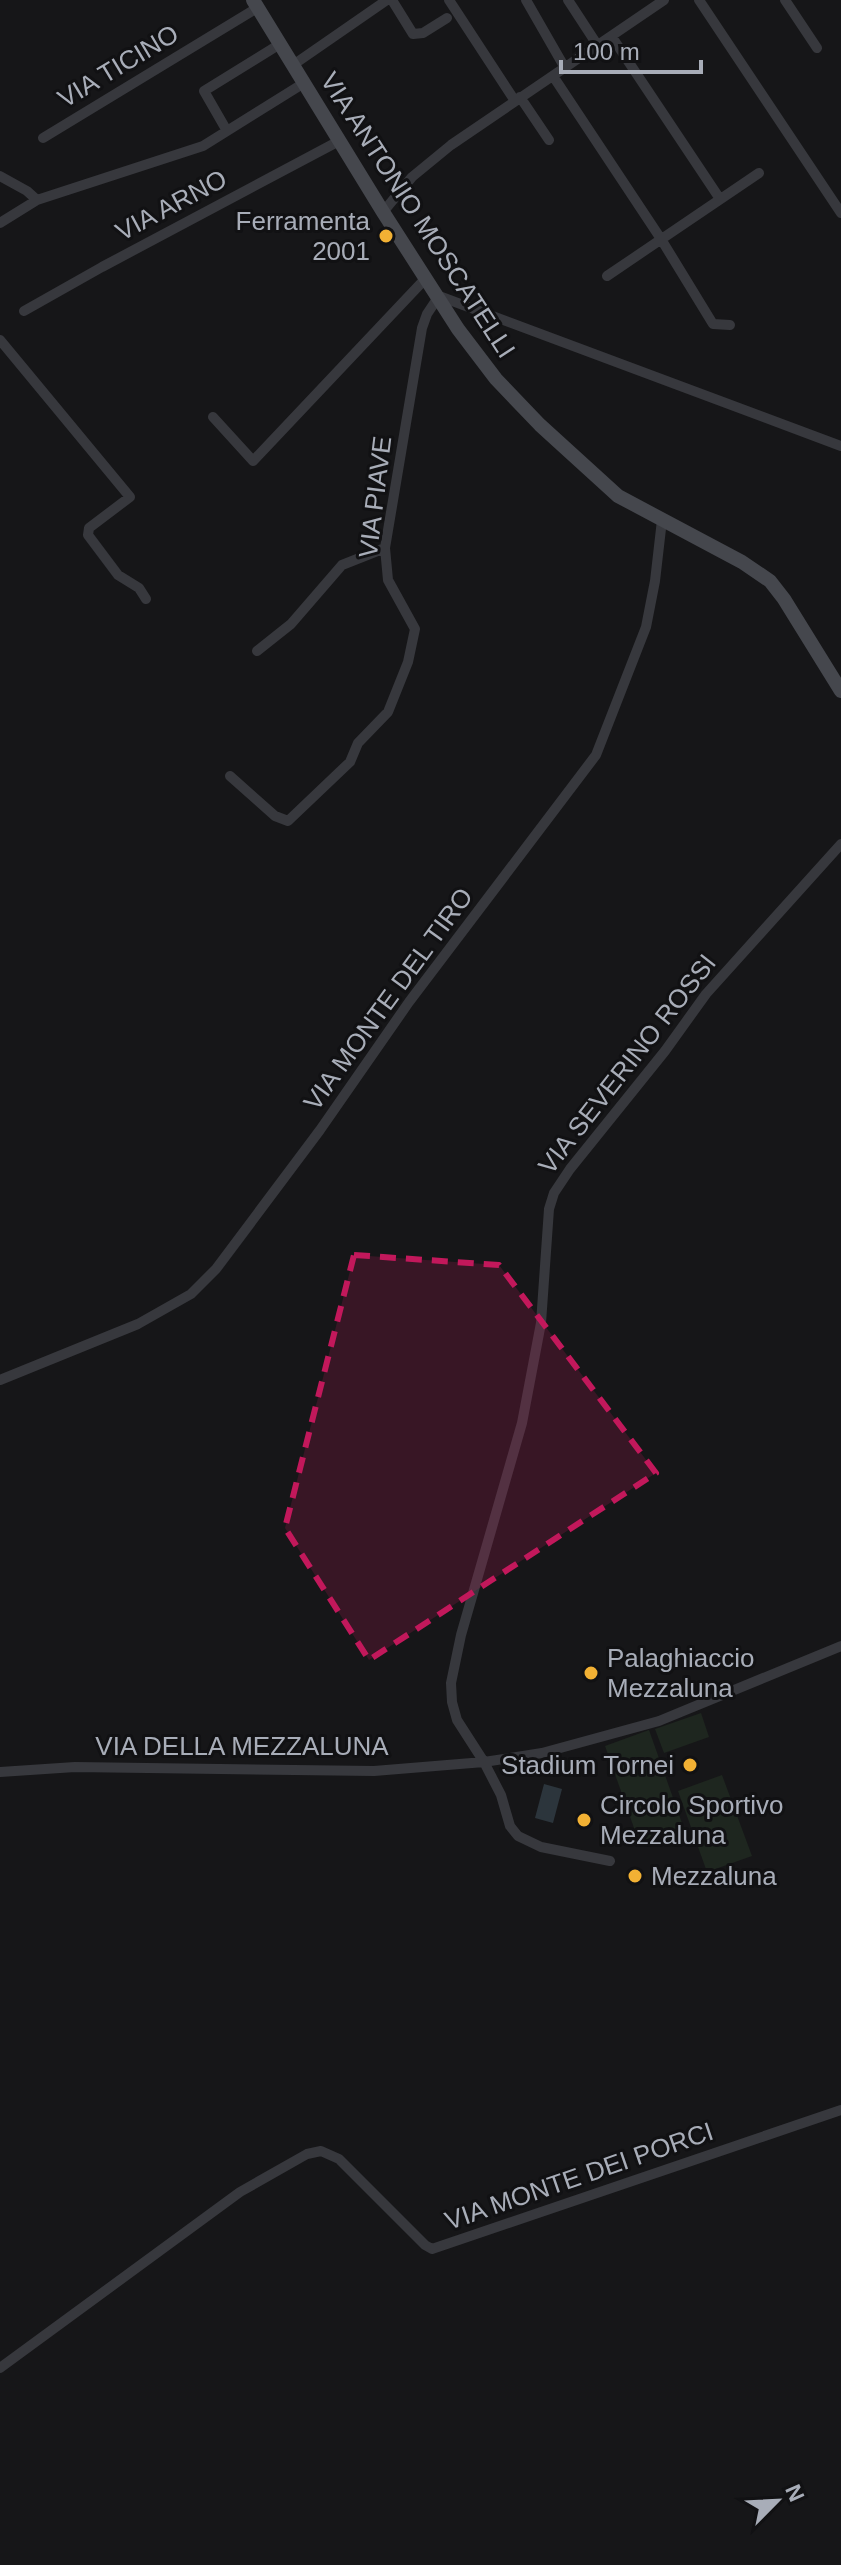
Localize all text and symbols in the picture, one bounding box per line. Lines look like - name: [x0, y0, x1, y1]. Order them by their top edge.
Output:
- street label: VIA TICINO: [52, 18, 184, 114]
- scale bar: [561, 24, 701, 74]
- text: 100 m: [573, 38, 640, 65]
- street label: VIA ANTONIO MOSCATELLI: [314, 67, 522, 363]
- street label: VIA ARNO: [110, 163, 232, 247]
- place label: Ferramenta 2001: [236, 206, 371, 266]
- marker: Ferramenta 2001: [377, 227, 395, 245]
- street label: VIA PIAVE: [353, 434, 397, 560]
- street label: VIA MONTE DEL TIRO: [297, 882, 479, 1116]
- street label: VIA SEVERINO ROSSI: [532, 948, 722, 1180]
- place label: Palaghiaccio Mezzaluna: [607, 1643, 754, 1703]
- marker: Palaghiaccio Mezzaluna: [582, 1664, 600, 1682]
- street label: VIA DELLA MEZZALUNA: [95, 1731, 389, 1761]
- place label: Stadium Tornei: [501, 1750, 674, 1780]
- marker: Stadium Tornei: [681, 1756, 699, 1774]
- place label: Circolo Sportivo Mezzaluna: [600, 1790, 784, 1850]
- marker: Circolo Sportivo Mezzaluna: [575, 1811, 593, 1829]
- place label: Mezzaluna: [651, 1861, 777, 1891]
- marker: Mezzaluna: [626, 1867, 644, 1885]
- street label: VIA MONTE DEI PORCI: [441, 2116, 717, 2236]
- north arrow: [737, 2461, 817, 2541]
- text: N: [780, 2481, 809, 2505]

